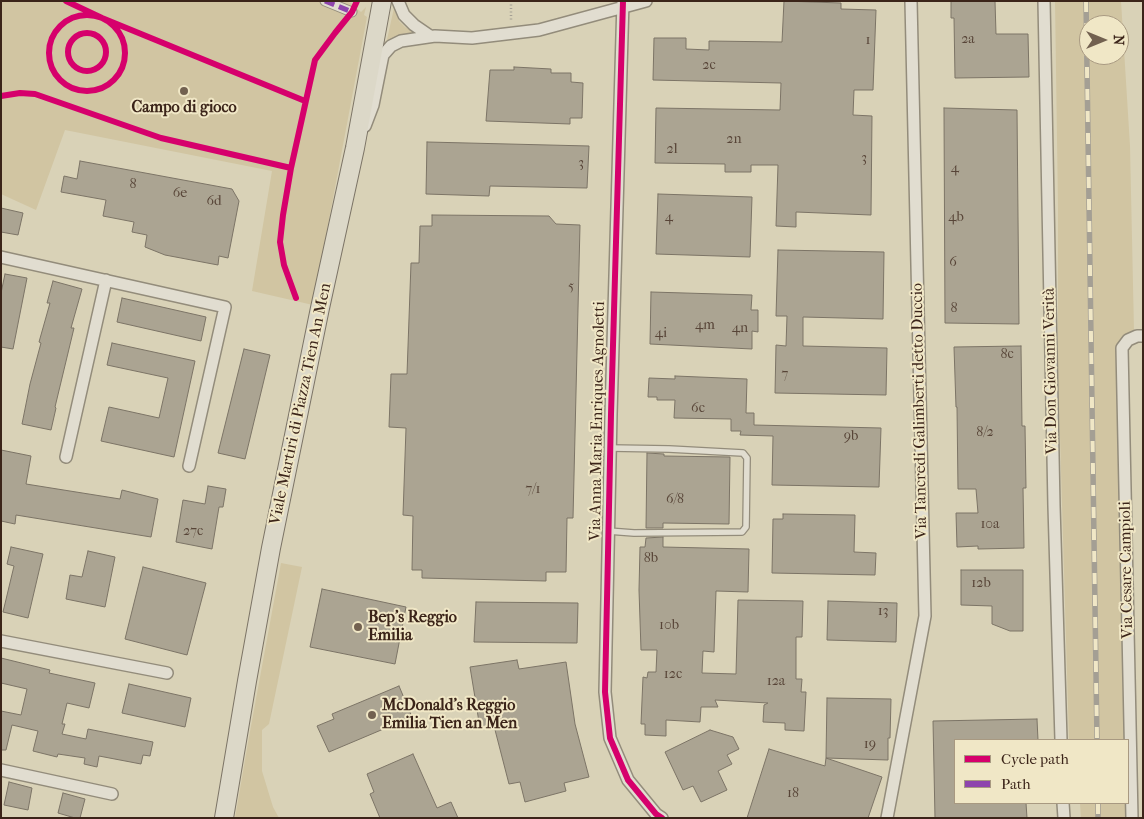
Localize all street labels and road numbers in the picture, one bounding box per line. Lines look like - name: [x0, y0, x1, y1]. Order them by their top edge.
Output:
- street label: Viale Martiri di Piazza Tien An Men: [266, 281, 336, 527]
- street label: Via Tancredi Galimberti detto Duccio: [908, 283, 932, 539]
- street label: Via Don Giovanni Verità: [1040, 288, 1062, 454]
- street label: Via Anna Maria Enriques Agnoletti: [586, 301, 610, 541]
- street label: Via Cesare Campioli: [1116, 501, 1138, 639]

